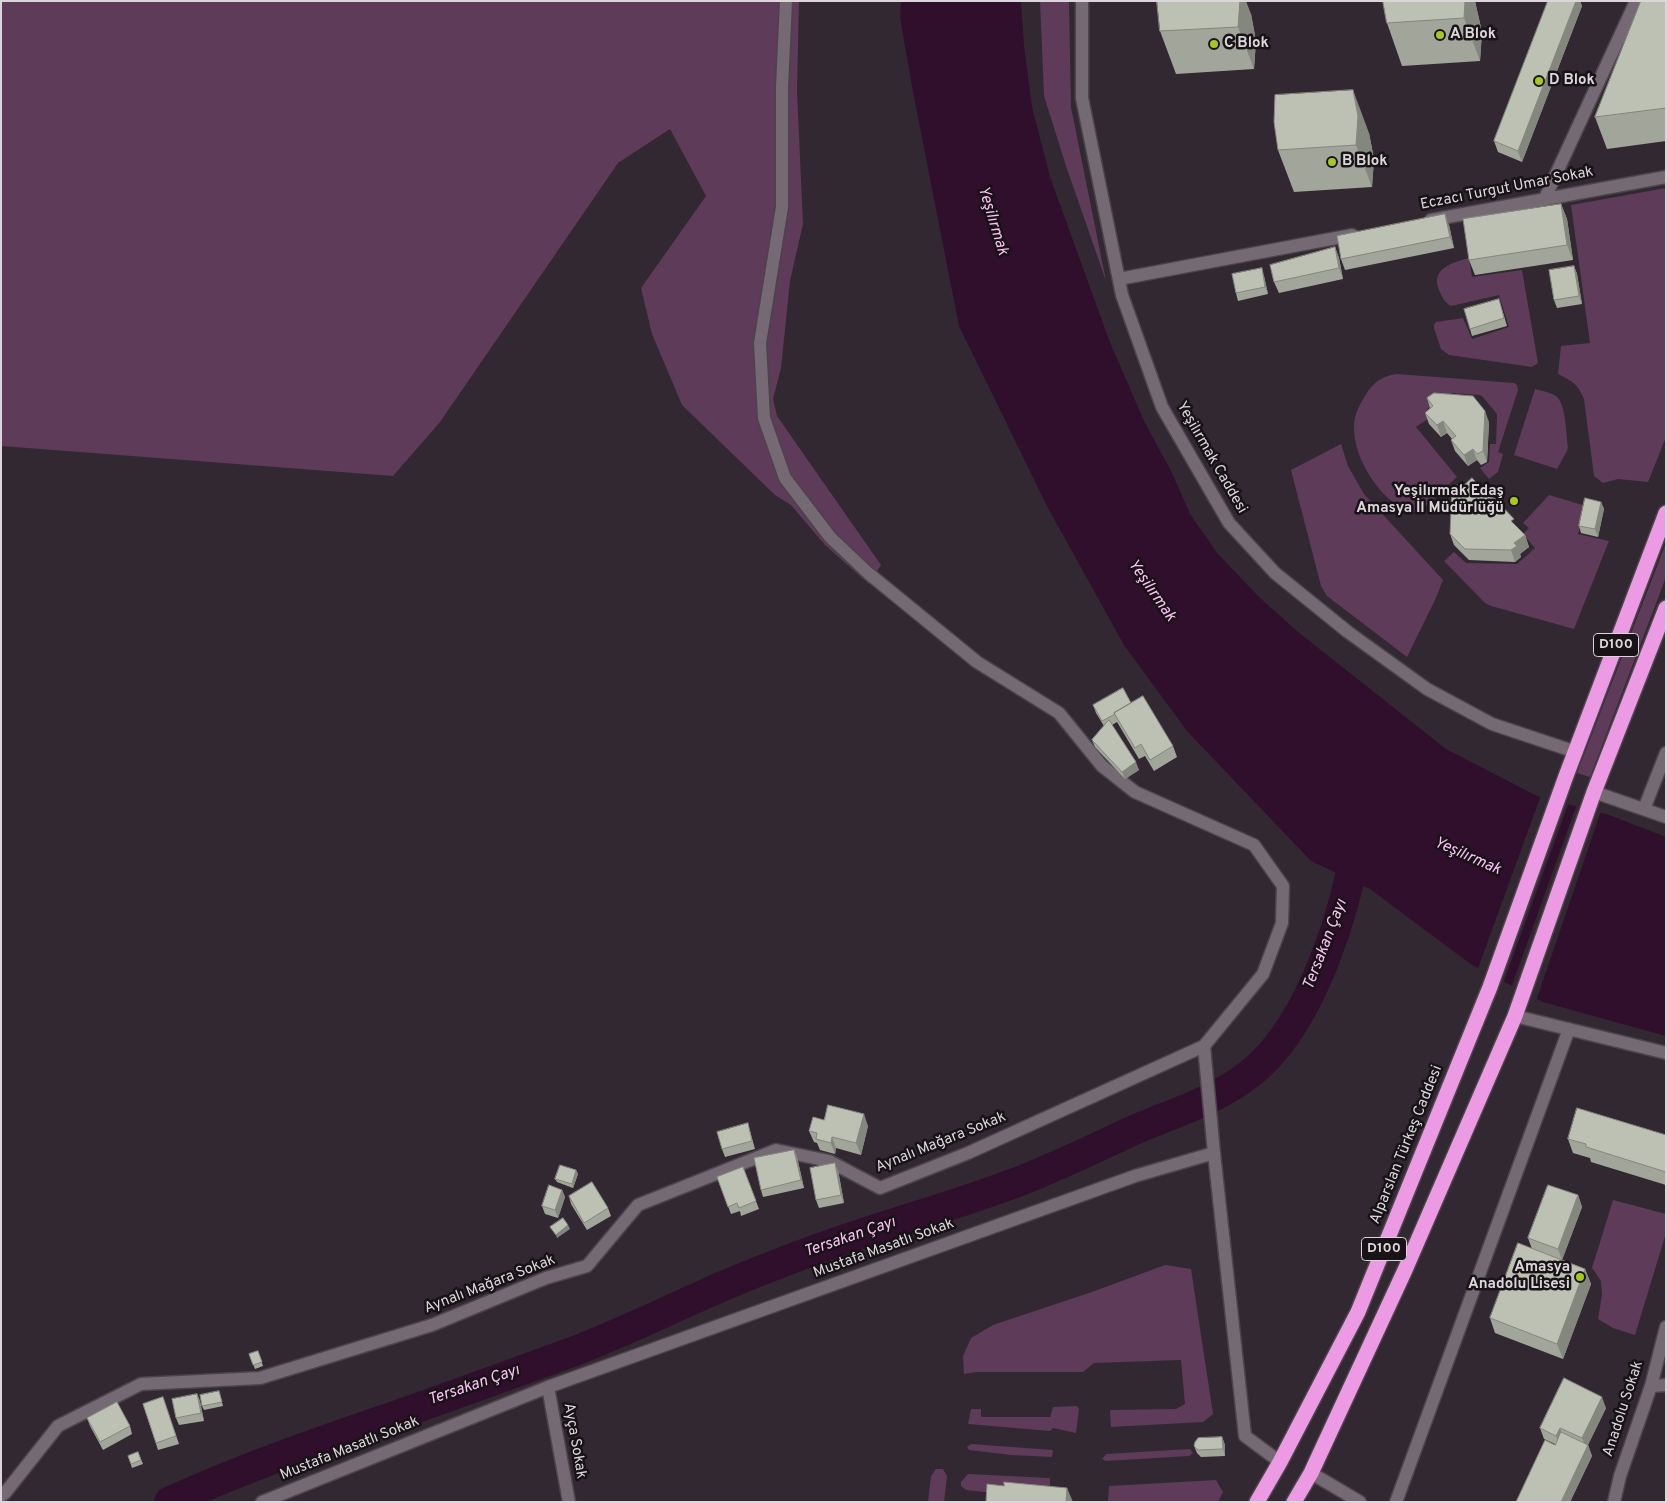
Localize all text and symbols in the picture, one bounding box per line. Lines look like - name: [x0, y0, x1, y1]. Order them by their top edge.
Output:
- place label: A Blok: [1450, 26, 1496, 44]
- marker: A Blok: [1434, 29, 1446, 41]
- place label: C Blok: [1224, 35, 1269, 53]
- marker: C Blok: [1208, 38, 1220, 50]
- place label: D Blok: [1549, 72, 1595, 90]
- marker: D Blok: [1533, 75, 1545, 87]
- place label: B Blok: [1342, 153, 1388, 171]
- marker: B Blok: [1326, 156, 1338, 168]
- street label: Eczacı Turgut Umar Sokak: [1419, 163, 1595, 215]
- water label: Yeşilırmak: [972, 184, 1012, 258]
- street label: Yeşilırmak Caddesi: [1172, 399, 1250, 517]
- place label: Yeşilırmak Edaş Amasya İl Müdürlüğü: [1356, 483, 1504, 518]
- marker: Yeşilırmak Edaş Amasya İl Müdürlüğü: [1508, 495, 1520, 507]
- water label: Yeşilırmak: [1123, 556, 1179, 626]
- road number: D100: [1594, 634, 1638, 656]
- water label: Yeşilırmak: [1431, 834, 1503, 880]
- water label: Tersakan Çayı: [1300, 897, 1352, 993]
- street label: Alparslan Türkeş Caddesi: [1367, 1063, 1447, 1227]
- street label: Aynalı Mağara Sokak: [873, 1109, 1009, 1177]
- water label: Tersakan Çayı: [802, 1213, 898, 1263]
- street label: Mustafa Masatlı Sokak: [811, 1215, 957, 1283]
- road number: D100: [1362, 1238, 1406, 1260]
- street label: Aynalı Mağara Sokak: [422, 1252, 558, 1318]
- place label: Amasya Anadolu Lisesi: [1468, 1259, 1570, 1294]
- marker: Amasya Anadolu Lisesi: [1574, 1271, 1586, 1283]
- street label: Anadolu Sokak: [1600, 1359, 1648, 1459]
- water label: Tersakan Çayı: [426, 1361, 522, 1411]
- street label: Ayça Sokak: [558, 1402, 590, 1480]
- street label: Mustafa Masatlı Sokak: [278, 1413, 422, 1485]

